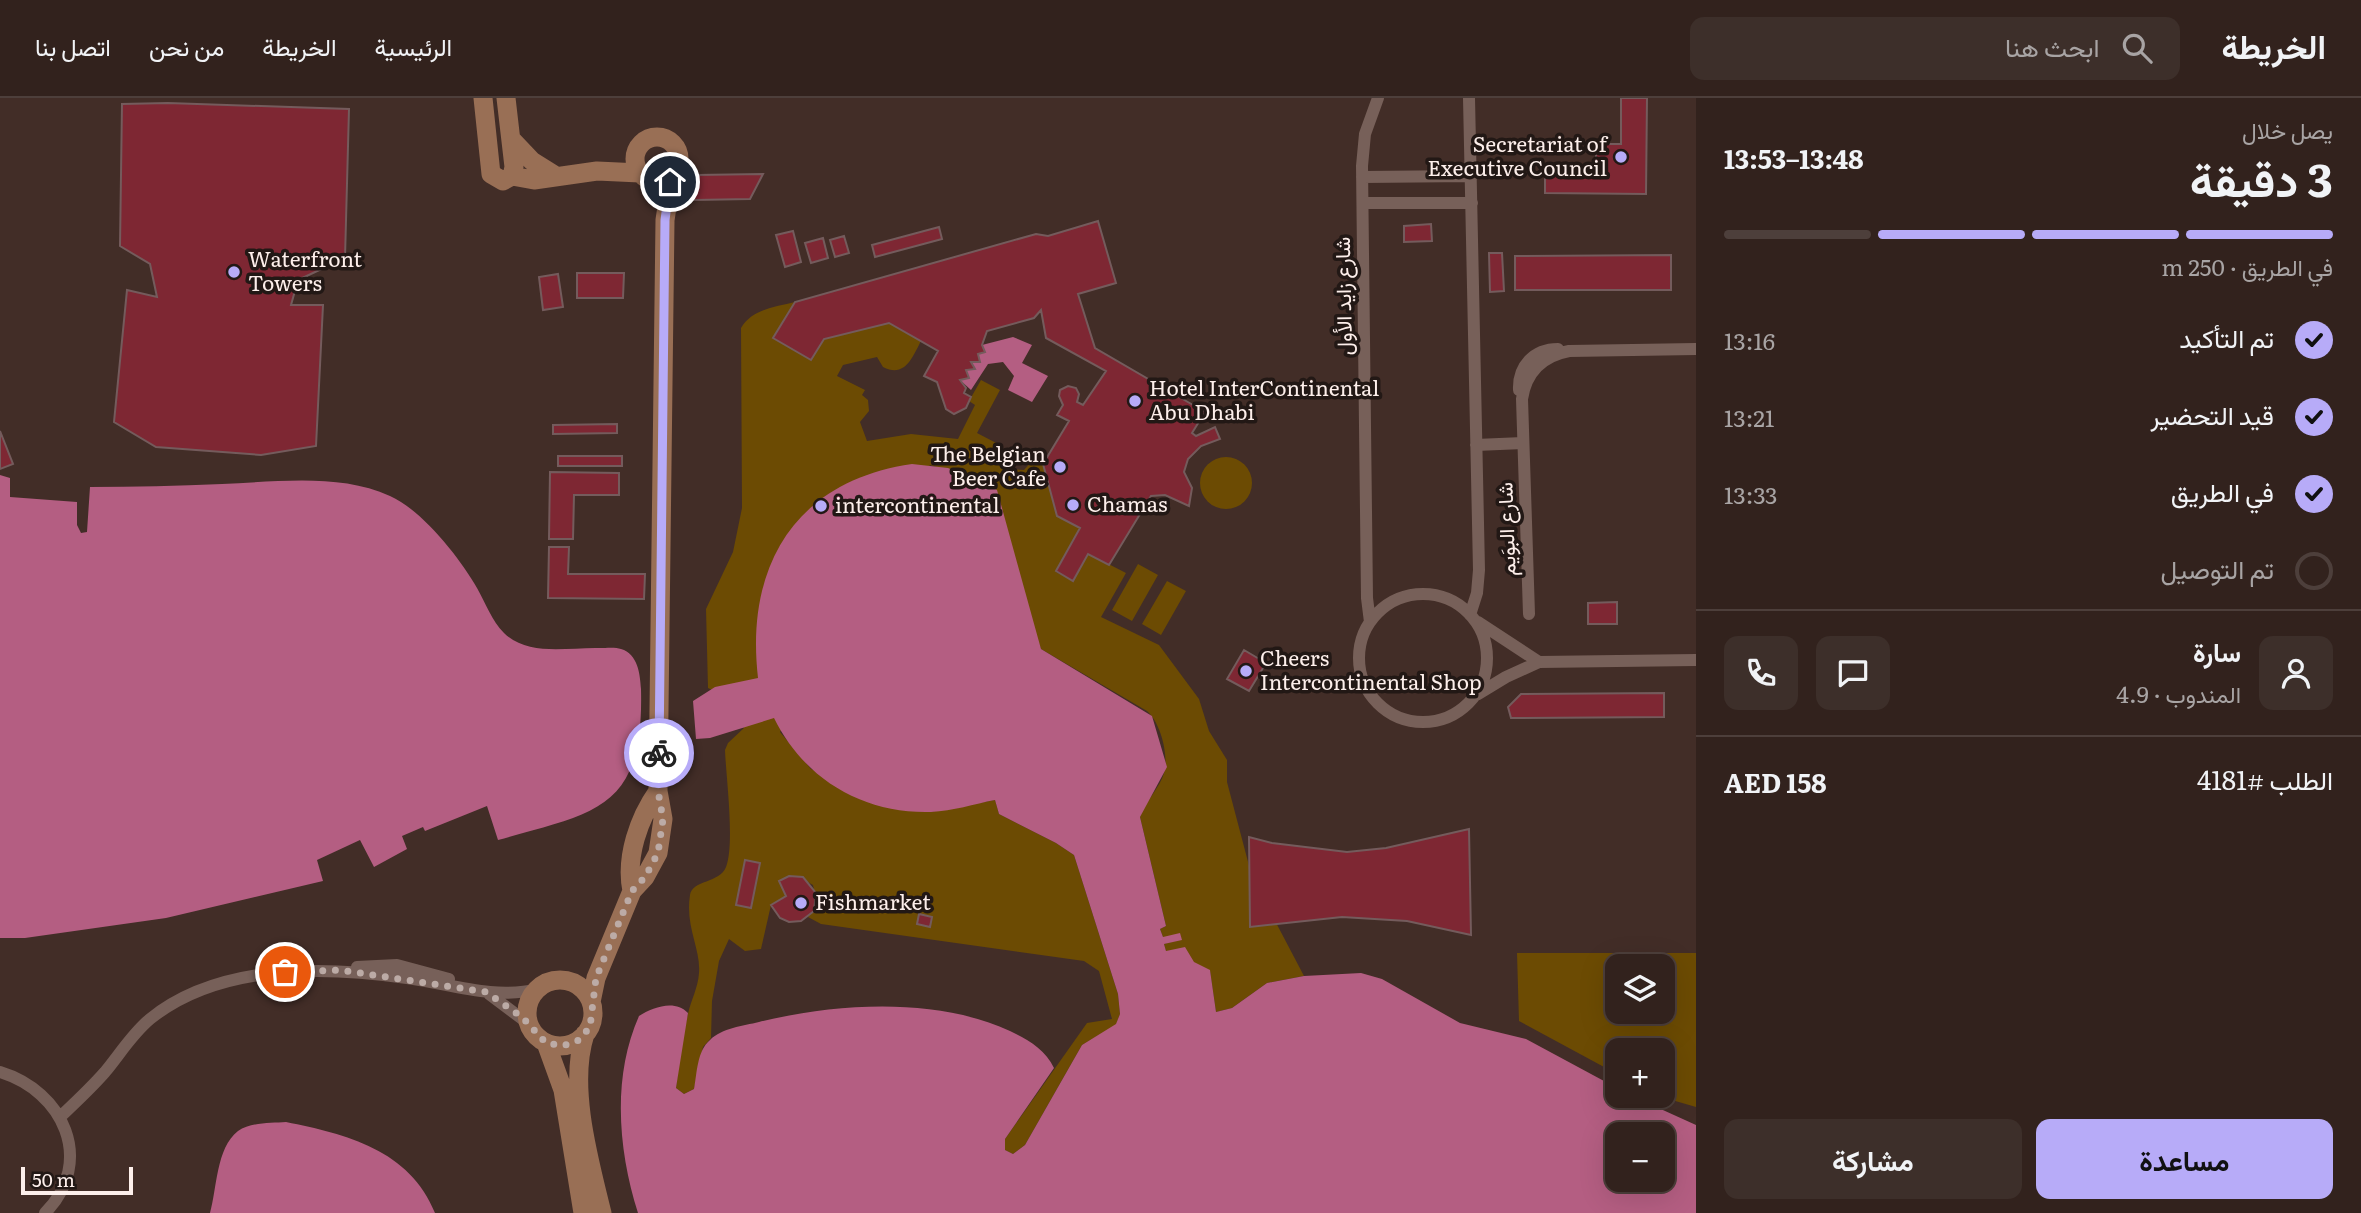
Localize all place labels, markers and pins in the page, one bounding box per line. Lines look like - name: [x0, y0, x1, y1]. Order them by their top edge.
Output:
- place label: Secretariat of Executive Council: [1428, 127, 1609, 182]
- marker: Secretariat of Executive Council: [1613, 149, 1629, 165]
- pin: [640, 152, 700, 212]
- place label: Waterfront Towers: [248, 242, 363, 297]
- marker: Waterfront Towers: [226, 264, 242, 280]
- place label: Hotel InterContinental Abu Dhabi: [1149, 371, 1379, 426]
- marker: Hotel InterContinental Abu Dhabi: [1127, 393, 1143, 409]
- place label: The Belgian Beer Cafe: [930, 437, 1046, 492]
- marker: The Belgian Beer Cafe: [1052, 459, 1068, 475]
- place label: Chamas: [1087, 487, 1167, 518]
- place label: intercontinental: [835, 488, 1000, 519]
- marker: Chamas: [1065, 497, 1081, 513]
- marker: intercontinental: [813, 498, 829, 514]
- place label: Cheers Intercontinental Shop: [1260, 641, 1482, 696]
- marker: Cheers Intercontinental Shop: [1238, 663, 1254, 679]
- place label: Fishmarket: [815, 885, 931, 916]
- marker: Fishmarket: [793, 895, 809, 911]
- pin: [255, 942, 315, 1002]

